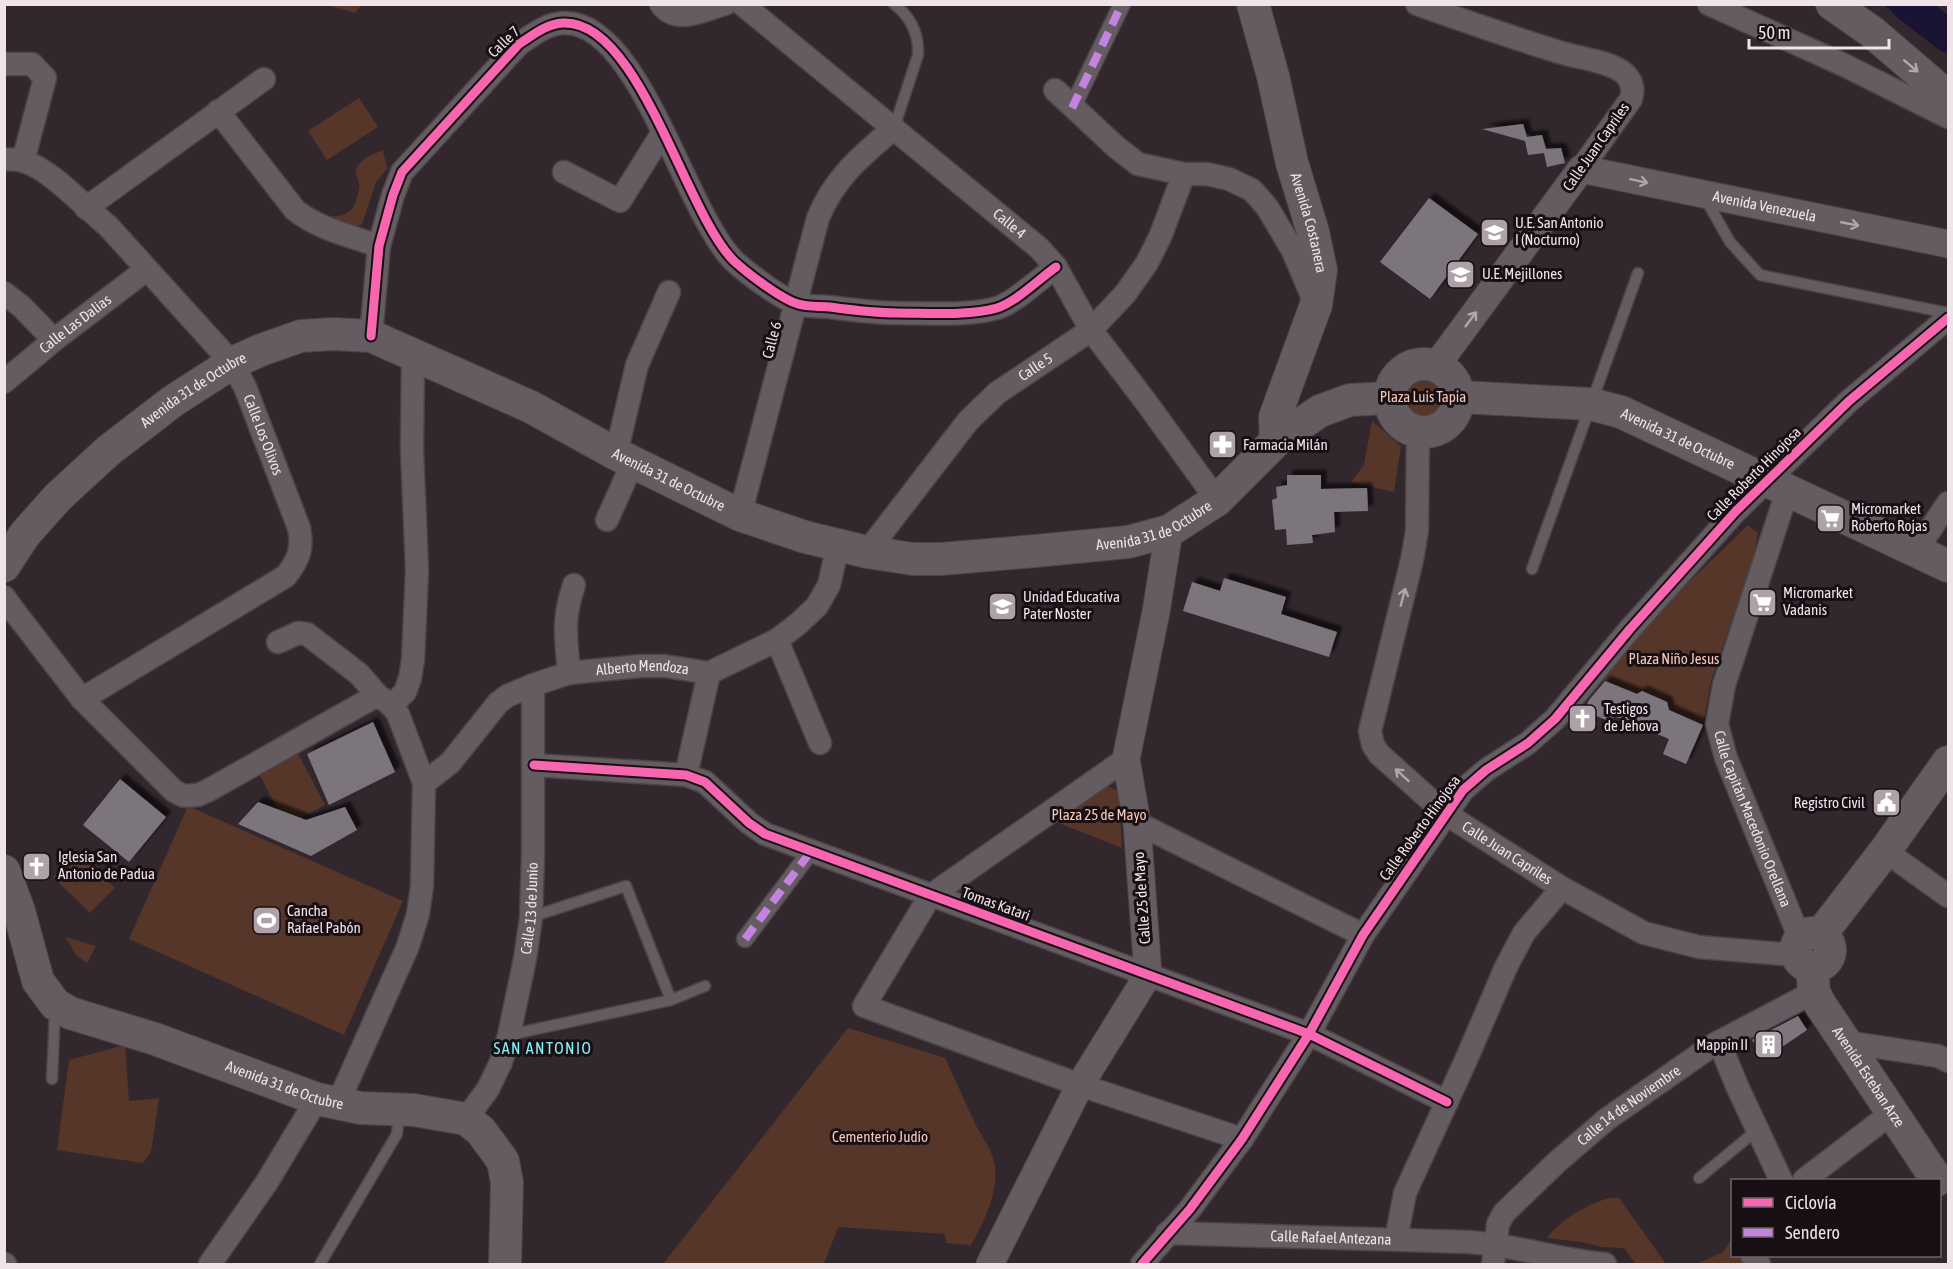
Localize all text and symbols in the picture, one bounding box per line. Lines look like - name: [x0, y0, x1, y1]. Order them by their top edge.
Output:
- scale bar: [1749, 12, 1888, 50]
- text: 50 m: [1758, 22, 1790, 43]
- street label: Calle 7: [484, 23, 523, 61]
- one-way arrow: [1903, 59, 1919, 72]
- street label: Calle Juan Capriles: [1559, 99, 1632, 194]
- street label: Avenida Costanera: [1288, 171, 1330, 274]
- one-way arrow: [1629, 176, 1648, 188]
- street label: Avenida Venezuela: [1711, 187, 1818, 225]
- street label: Calle 4: [990, 205, 1030, 242]
- place label: U.E. San Antonio I (Nocturno): [1515, 214, 1604, 248]
- school or university icon: U.E. San Antonio I (Nocturno): [1478, 216, 1510, 248]
- one-way arrow: [1840, 219, 1860, 230]
- school or university icon: U.E. Mejillones: [1445, 258, 1477, 290]
- place label: U.E. Mejillones: [1482, 265, 1562, 282]
- street label: Calle Las Dalias: [36, 291, 114, 357]
- one-way arrow: [1465, 311, 1477, 327]
- street label: Calle 6: [758, 320, 785, 360]
- street label: Avenida 31 de Octubre: [137, 349, 249, 431]
- street label: Calle 5: [1015, 349, 1055, 384]
- park label: Plaza Luis Tapia: [1380, 388, 1466, 405]
- street label: Calle Los Olivos: [241, 392, 287, 477]
- street label: Avenida 31 de Octubre: [1619, 404, 1738, 472]
- street label: Calle Roberto Hinojosa: [1703, 423, 1804, 524]
- pharmacy icon: Farmacia Milán: [1206, 429, 1238, 461]
- place label: Farmacia Milán: [1243, 436, 1328, 453]
- street label: Avenida 31 de Octubre: [610, 445, 728, 514]
- street label: Avenida 31 de Octubre: [1095, 497, 1215, 553]
- place label: Micromarket Roberto Rojas: [1851, 500, 1927, 534]
- supermarket icon: Micromarket Roberto Rojas: [1814, 502, 1846, 534]
- place label: Micromarket Vadanis: [1783, 584, 1853, 618]
- supermarket icon: Micromarket Vadanis: [1746, 586, 1778, 618]
- place label: Unidad Educativa Pater Noster: [1023, 588, 1120, 622]
- one-way arrow: [1397, 588, 1409, 607]
- school or university icon: Unidad Educativa Pater Noster: [986, 590, 1018, 622]
- park label: Plaza Niño Jesus: [1629, 650, 1719, 667]
- street label: Alberto Mendoza: [595, 657, 690, 678]
- place label: Testigos de Jehova: [1604, 700, 1659, 734]
- church icon: Testigos de Jehova: [1567, 702, 1599, 734]
- street label: Calle Capitán Macedonio Orellana: [1711, 729, 1795, 909]
- one-way arrow: [1395, 768, 1410, 782]
- street label: Calle Roberto Hinojosa: [1376, 772, 1463, 884]
- public building icon: Registro Civil: [1870, 787, 1902, 819]
- place label: Registro Civil: [1794, 794, 1865, 811]
- park label: Plaza 25 de Mayo: [1052, 806, 1146, 823]
- street label: Calle Juan Capriles: [1459, 818, 1556, 888]
- place label: Iglesia San Antonio de Padua: [58, 848, 155, 882]
- church icon: Iglesia San Antonio de Padua: [21, 850, 53, 882]
- street label: Calle 25 de Mayo: [1130, 851, 1153, 945]
- street label: Calle 13 de Junio: [517, 862, 541, 955]
- street label: Tomas Katari: [960, 883, 1032, 924]
- place label: Cancha Rafael Pabón: [287, 902, 361, 936]
- sports icon: Cancha Rafael Pabón: [250, 904, 282, 936]
- street label: Avenida Esteban Arze: [1829, 1023, 1908, 1130]
- building icon: Mappin II: [1753, 1029, 1785, 1061]
- place label: Mappin II: [1696, 1036, 1748, 1053]
- district label: SAN ANTONIO: [494, 1039, 592, 1057]
- street label: Avenida 31 de Octubre: [223, 1057, 345, 1112]
- street label: Calle 14 de Noviembre: [1574, 1061, 1684, 1149]
- park label: Cementerio Judío: [832, 1128, 928, 1145]
- legend: [1731, 1179, 1941, 1257]
- text: Ciclovía: [1785, 1192, 1837, 1213]
- text: Sendero: [1785, 1222, 1840, 1243]
- street label: Calle Rafael Antezana: [1270, 1227, 1392, 1248]

